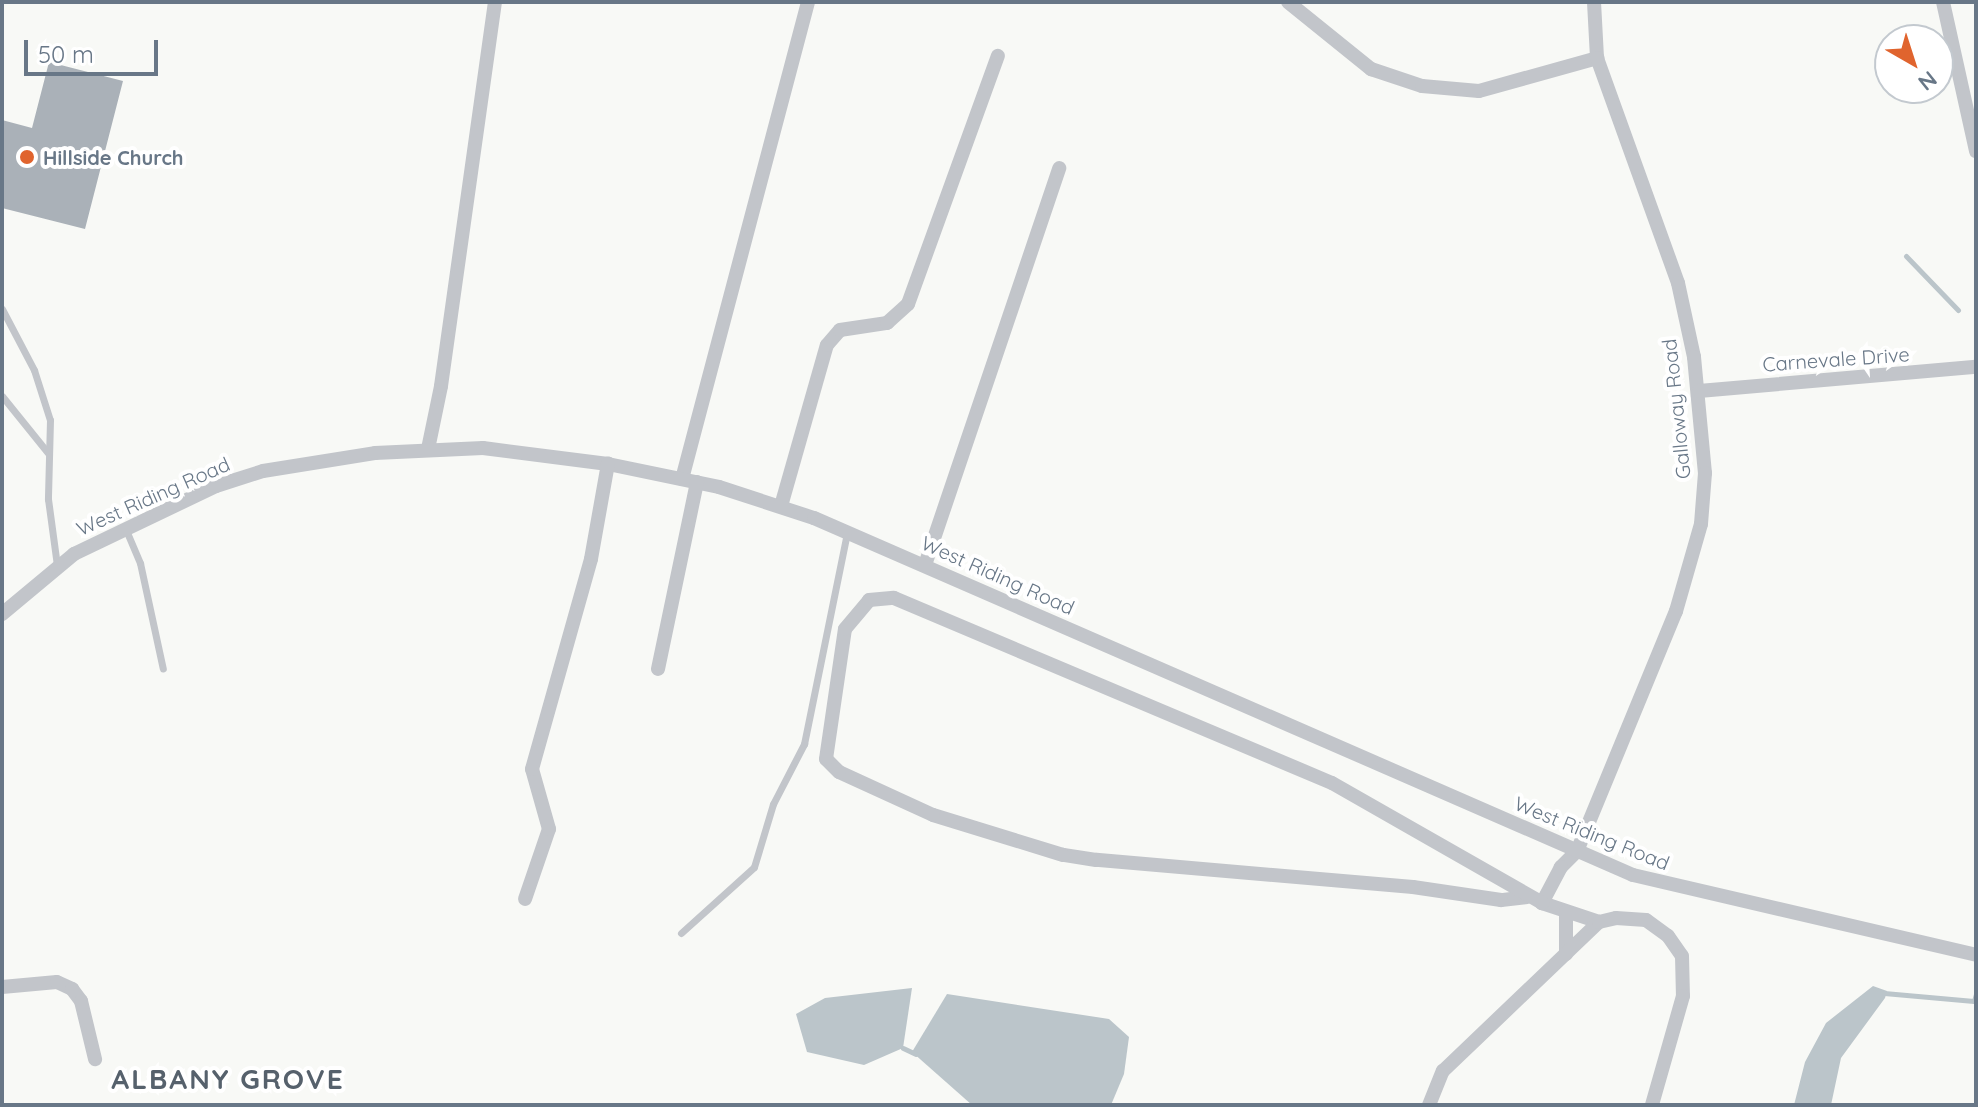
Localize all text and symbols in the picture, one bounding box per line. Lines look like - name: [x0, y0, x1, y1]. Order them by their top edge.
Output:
- scale bar: [28, 24, 162, 74]
- north arrow: [1874, 24, 1954, 104]
- text: 50 m: [38, 39, 94, 69]
- text: N: [1913, 65, 1943, 97]
- place label: Hillside Church: [43, 145, 184, 169]
- marker: Hillside Church: [18, 148, 36, 166]
- street label: Galloway Road: [1657, 338, 1695, 480]
- street label: Carnevale Drive: [1762, 342, 1910, 376]
- street label: West Riding Road: [73, 451, 233, 541]
- street label: West Riding Road: [918, 530, 1078, 620]
- street label: West Riding Road: [1511, 791, 1673, 875]
- district label: ALBANY GROVE: [111, 1062, 345, 1096]

